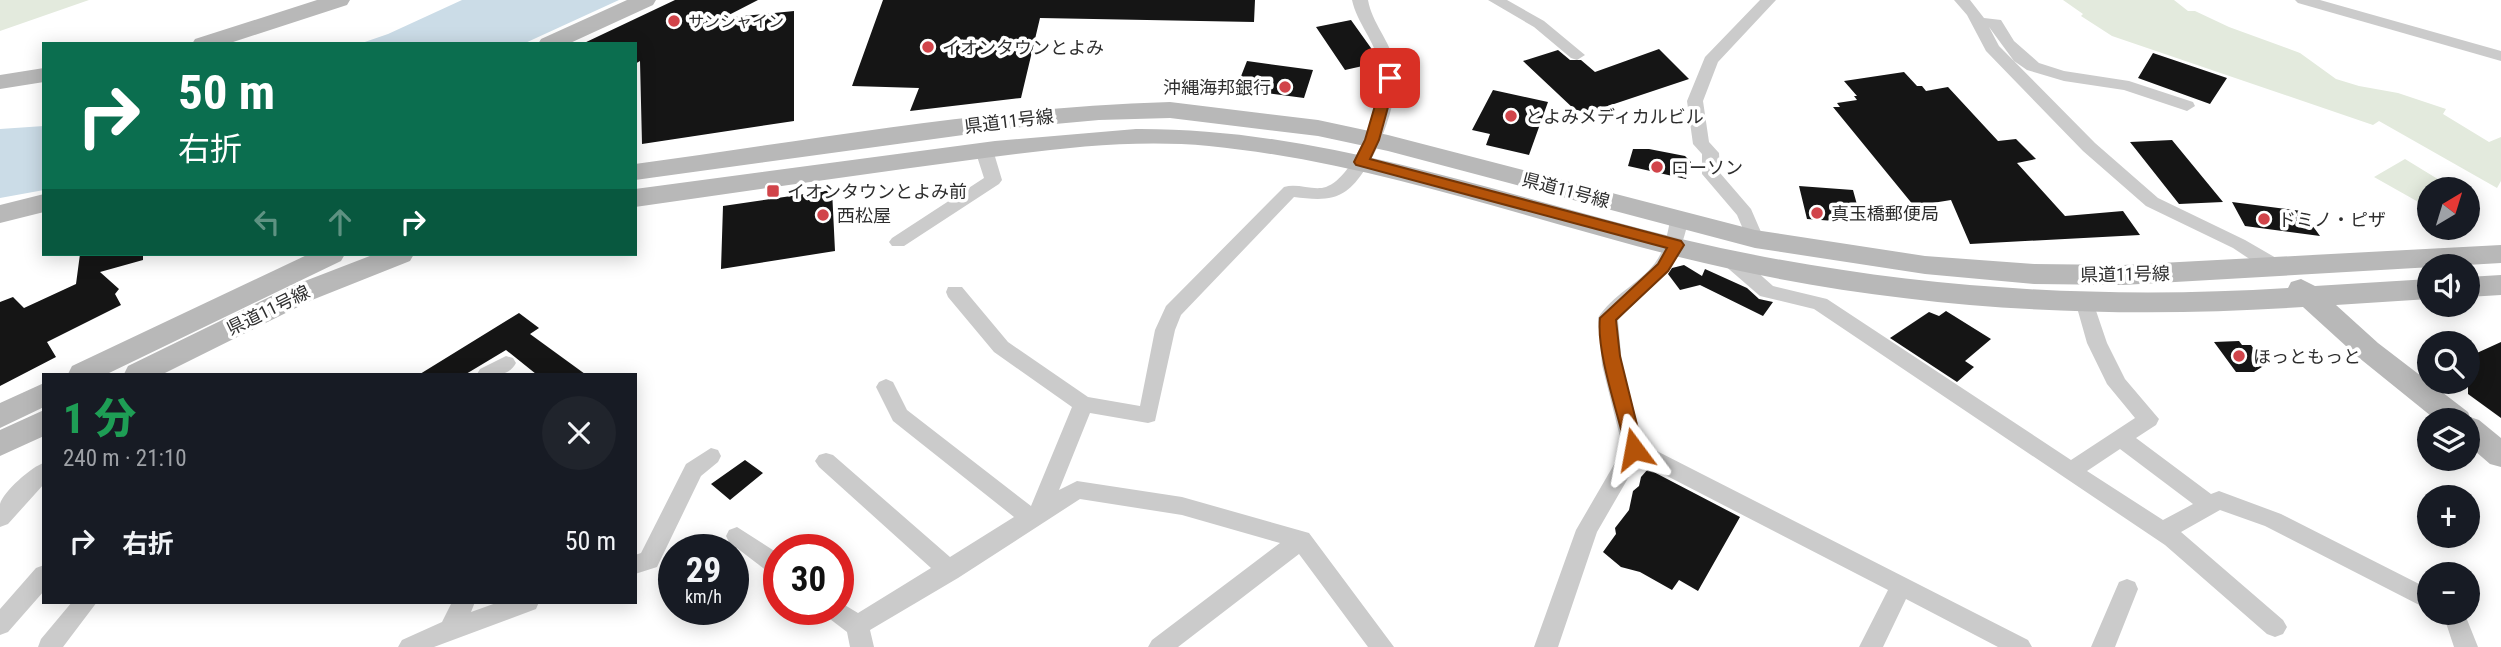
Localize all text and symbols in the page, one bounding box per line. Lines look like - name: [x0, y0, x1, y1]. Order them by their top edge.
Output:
- place label: サンシャイン: [688, 12, 784, 31]
- marker: サンシャイン: [666, 13, 682, 29]
- place label: イオンタウンとよみ: [942, 37, 1104, 58]
- marker: イオンタウンとよみ: [920, 39, 936, 55]
- pin: [1360, 48, 1420, 108]
- icon: arrive: [1371, 59, 1409, 97]
- text: 50 m: [178, 64, 275, 121]
- icon: right: [63, 70, 154, 161]
- place label: 沖縄海邦銀行: [1163, 77, 1271, 98]
- marker: 沖縄海邦銀行: [1277, 79, 1293, 95]
- street label: 県道11号線: [963, 105, 1055, 137]
- place label: とよみメディカルビル: [1525, 106, 1704, 127]
- marker: とよみメディカルビル: [1503, 108, 1519, 124]
- text: 右折: [178, 130, 242, 168]
- place label: ローソン: [1671, 157, 1743, 178]
- marker: ローソン: [1649, 159, 1665, 175]
- street label: 県道11号線: [1520, 168, 1612, 212]
- north arrow: [2417, 177, 2480, 240]
- map controls: [2417, 177, 2480, 625]
- place label: イオンタウンとよみ前: [787, 181, 967, 202]
- marker: イオンタウンとよみ前: [765, 183, 781, 199]
- icon: left: [248, 203, 286, 241]
- icon: ahead: [321, 203, 359, 241]
- icon: right: [394, 203, 432, 241]
- place label: 真玉橋郵便局: [1831, 203, 1939, 224]
- place label: 西松屋: [837, 205, 891, 226]
- marker: 真玉橋郵便局: [1809, 205, 1825, 221]
- marker: 西松屋: [815, 207, 831, 223]
- place label: ドミノ・ピザ: [2278, 209, 2386, 230]
- marker: ドミノ・ピザ: [2256, 211, 2272, 227]
- button: sound: [2417, 254, 2480, 317]
- street label: 県道11号線: [2080, 263, 2170, 285]
- street label: 県道11号線: [223, 281, 313, 339]
- button: search: [2417, 331, 2480, 394]
- place label: ほっともっと: [2253, 346, 2361, 367]
- marker: ほっともっと: [2231, 348, 2247, 364]
- text: 1 分: [63, 394, 136, 443]
- button: close: [542, 396, 616, 470]
- button: layers: [2417, 408, 2480, 471]
- position arrow: [1597, 412, 1671, 486]
- text: 240 m · 21:10: [63, 445, 187, 472]
- button: +: [2417, 485, 2480, 548]
- icon: right: [63, 522, 101, 560]
- text: 50 m: [565, 526, 616, 556]
- text: 右折: [122, 529, 174, 559]
- speed limit sign: 30: [763, 534, 854, 625]
- text: 29: [686, 550, 721, 591]
- button: −: [2417, 562, 2480, 625]
- text: km/h: [685, 586, 722, 607]

